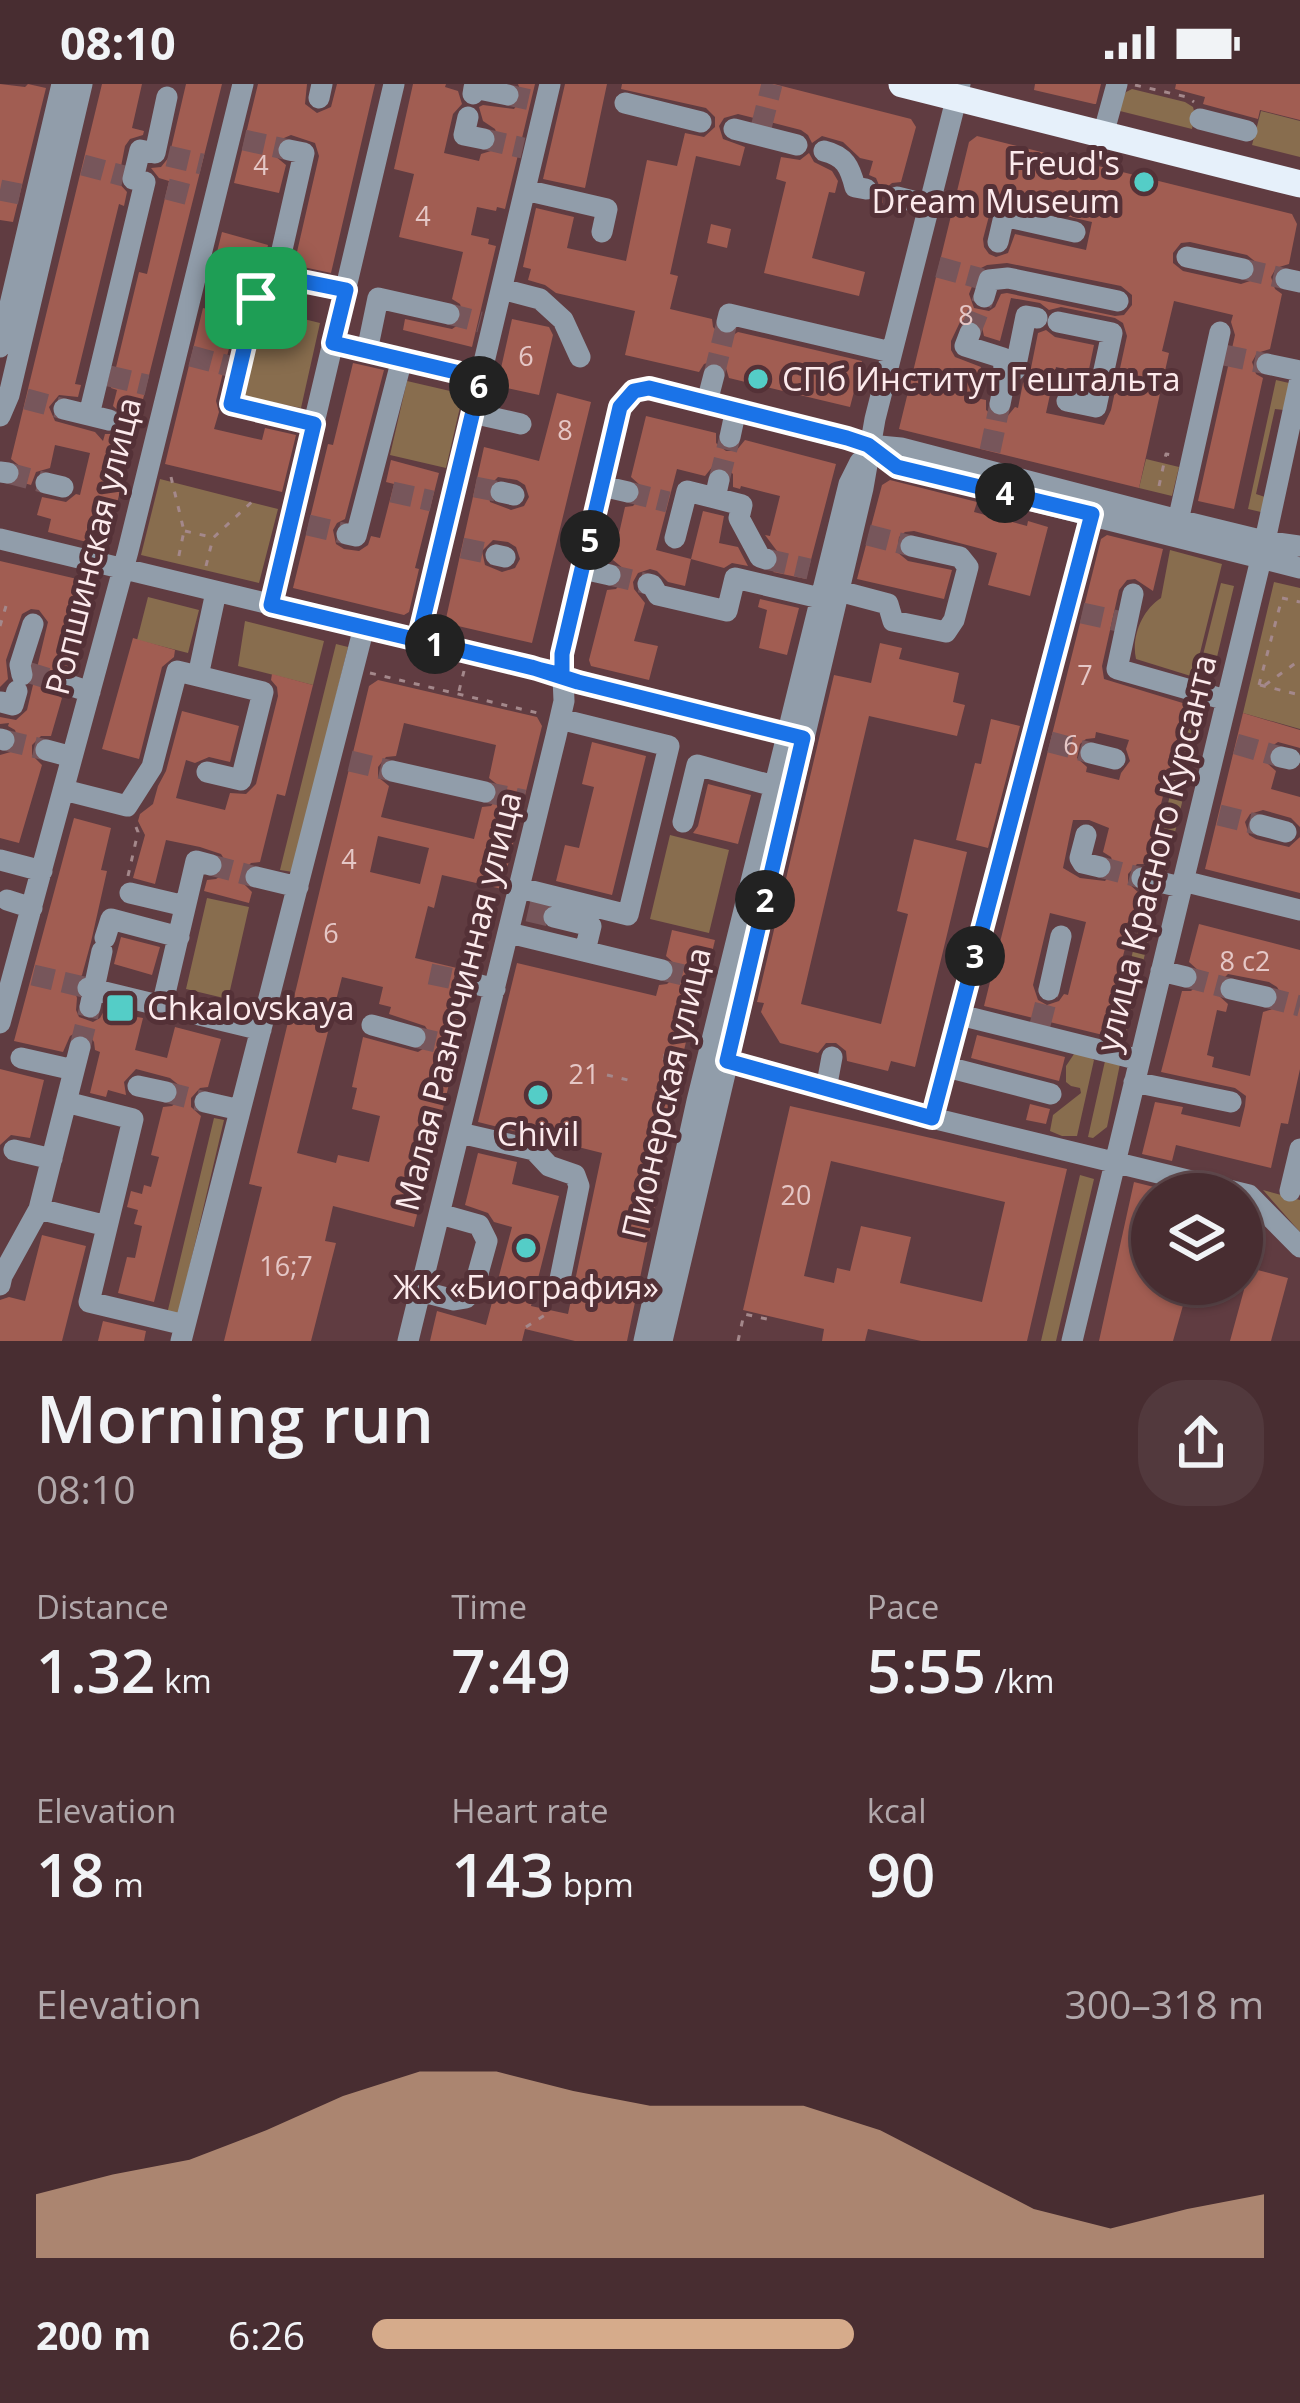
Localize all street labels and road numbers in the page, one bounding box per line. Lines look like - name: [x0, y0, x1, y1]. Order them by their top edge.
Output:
- street label: Ропшинская улица: [34, 393, 151, 699]
- street label: улица Красного Курсанта: [1084, 650, 1227, 1056]
- street label: Малая Разночинная улица: [384, 787, 531, 1215]
- street label: Пионерская улица: [610, 943, 721, 1243]

